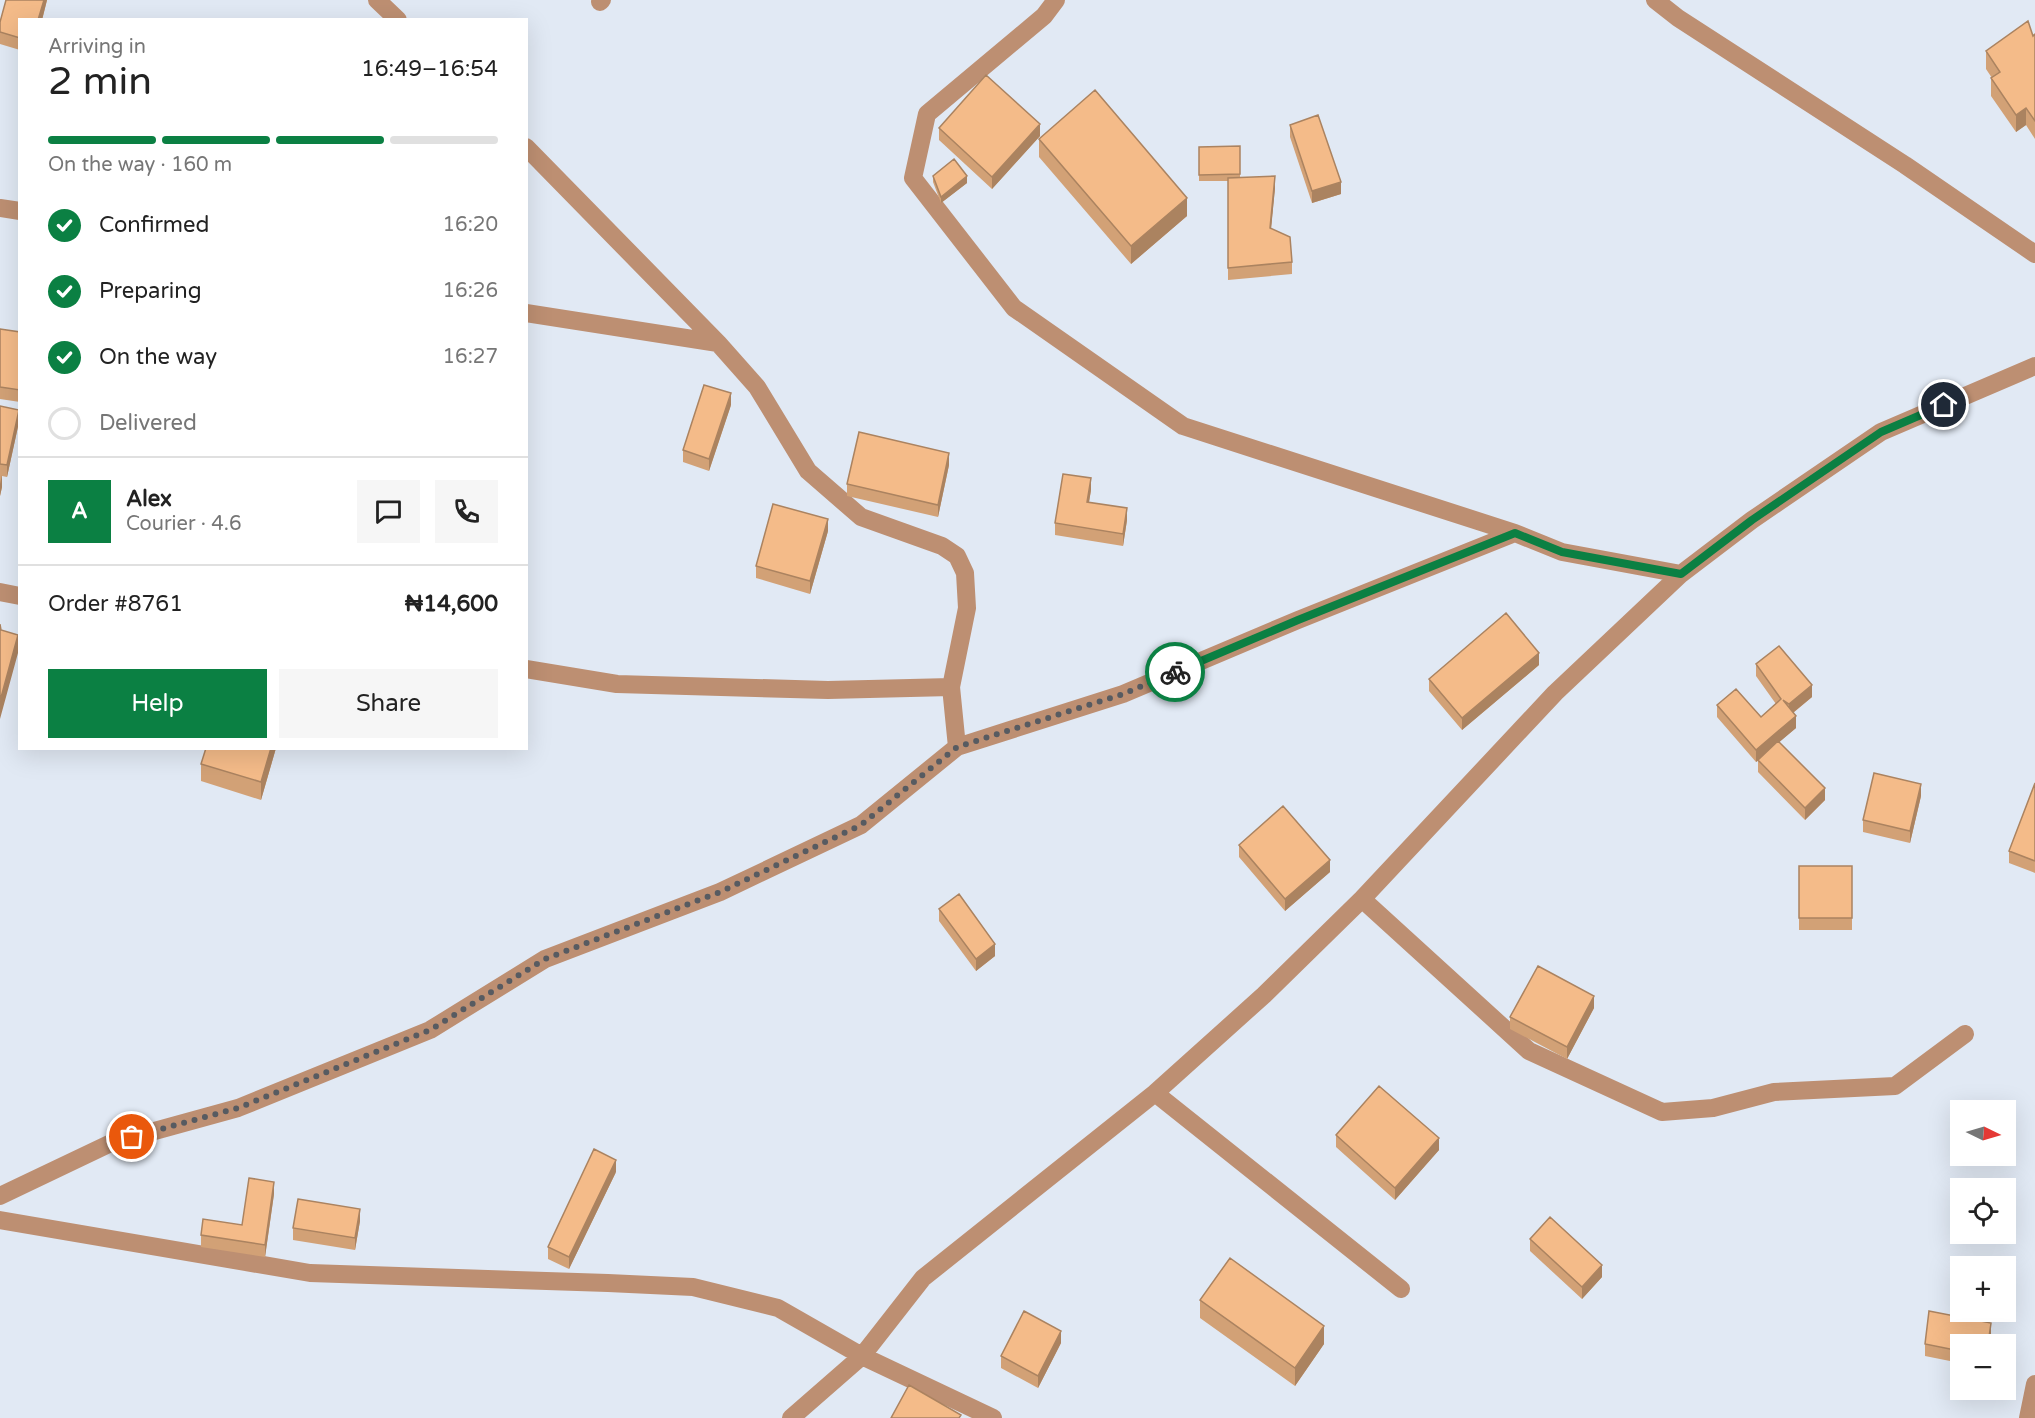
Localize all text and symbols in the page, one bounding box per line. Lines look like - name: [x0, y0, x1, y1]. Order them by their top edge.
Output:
- text: Arriving in: [48, 35, 146, 59]
- text: 16:49–16:54: [361, 56, 498, 82]
- text: 2 min: [48, 58, 152, 105]
- text: On the way · 160 m: [48, 153, 232, 177]
- icon: check: [48, 209, 81, 242]
- text: Confirmed: [99, 212, 209, 238]
- text: 16:20: [443, 213, 498, 237]
- icon: check: [48, 275, 81, 308]
- text: Preparing: [99, 278, 202, 304]
- text: 16:26: [443, 279, 498, 303]
- icon: check: [48, 341, 81, 374]
- text: On the way: [99, 344, 217, 370]
- text: 16:27: [443, 345, 498, 369]
- pin: [1918, 379, 1969, 430]
- icon: home: [1927, 388, 1960, 421]
- text: Delivered: [99, 410, 197, 436]
- button: chat: [357, 480, 420, 543]
- button: phone: [435, 480, 498, 543]
- text: Alex: [126, 486, 172, 512]
- text: A: [71, 498, 88, 524]
- text: Courier · 4.6: [126, 512, 241, 536]
- text: Order #8761: [48, 591, 183, 617]
- text: ₦14,600: [405, 591, 498, 617]
- courier: [1145, 642, 1205, 702]
- icon: bike: [1159, 656, 1192, 689]
- button: Help: [48, 669, 267, 738]
- button: Share: [279, 669, 498, 738]
- north arrow: [1950, 1100, 2016, 1166]
- map controls: [1950, 1100, 2016, 1400]
- pin: [106, 1111, 157, 1162]
- icon: bag: [115, 1120, 148, 1153]
- button: locate: [1950, 1178, 2016, 1244]
- button: +: [1950, 1256, 2016, 1322]
- button: −: [1950, 1334, 2016, 1400]

